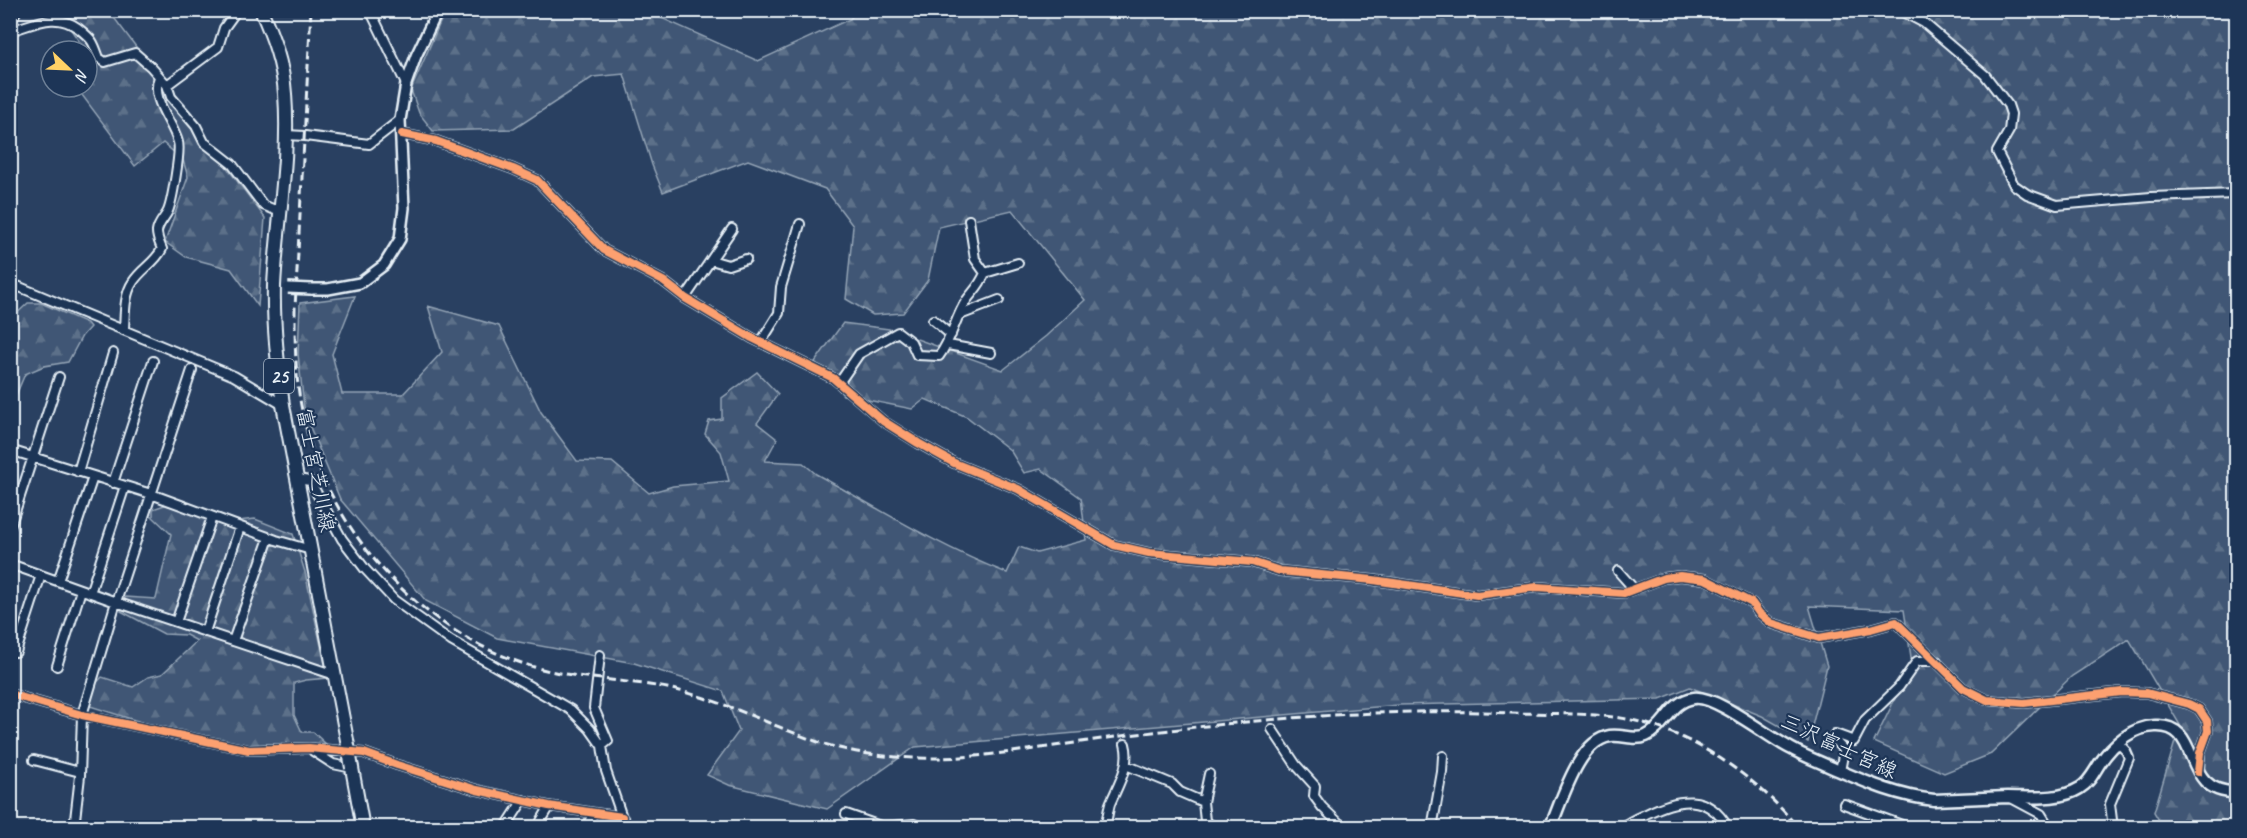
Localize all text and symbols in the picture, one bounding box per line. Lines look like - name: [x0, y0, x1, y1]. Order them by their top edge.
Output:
- north arrow: [39, 39, 99, 99]
- text: N: [70, 66, 93, 86]
- road number: 25: [264, 359, 294, 393]
- street label: 富士宮芝川線: [291, 406, 341, 534]
- street label: 三沢富士宮線: [1776, 708, 1902, 784]

